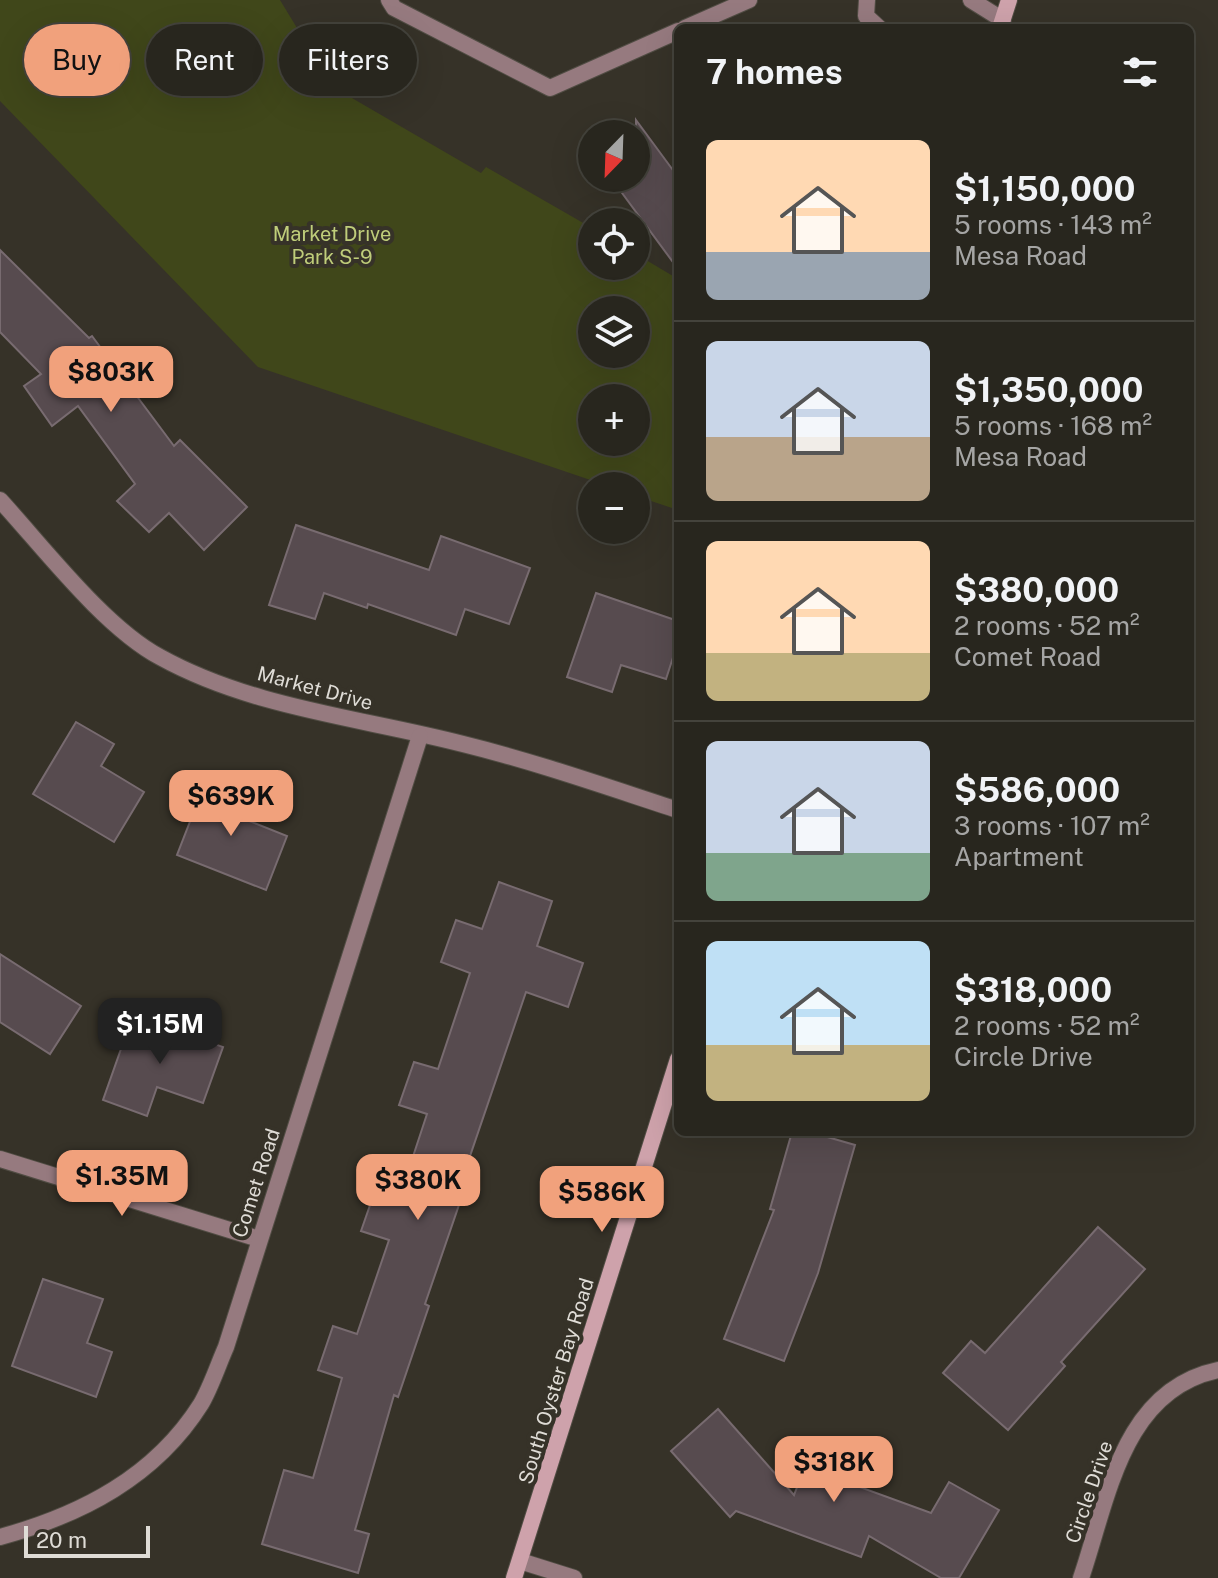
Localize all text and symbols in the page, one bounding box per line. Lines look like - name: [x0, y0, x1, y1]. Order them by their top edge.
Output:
- chip: Buy: [24, 24, 130, 96]
- chip: Rent: [146, 24, 263, 96]
- chip: Filters: [279, 24, 417, 96]
- icon: filters: [1118, 50, 1162, 94]
- text: 7 homes: [706, 52, 843, 92]
- north arrow: [578, 120, 650, 192]
- map controls: [578, 120, 650, 544]
- text: $1,150,000: [954, 169, 1135, 209]
- icon: home: [770, 172, 866, 268]
- button: locate: [578, 208, 650, 280]
- text: 5 rooms · 143 m²: [954, 209, 1152, 240]
- park label: Market Drive Park S-9: [273, 222, 391, 269]
- text: Mesa Road: [954, 240, 1087, 271]
- button: layers: [578, 296, 650, 368]
- pin: $803K: [55, 346, 167, 414]
- text: $803K: [67, 356, 155, 387]
- text: $1,350,000: [954, 370, 1144, 410]
- icon: home: [770, 373, 866, 469]
- button: +: [578, 384, 650, 456]
- text: 5 rooms · 168 m²: [954, 410, 1152, 441]
- text: Mesa Road: [954, 441, 1087, 472]
- button: −: [578, 472, 650, 544]
- text: $380,000: [954, 570, 1119, 610]
- icon: home: [770, 573, 866, 669]
- text: 2 rooms · 52 m²: [954, 610, 1140, 641]
- text: Comet Road: [954, 641, 1101, 672]
- street label: Market Drive: [255, 661, 375, 715]
- pin: $639K: [175, 770, 287, 838]
- text: $586,000: [954, 770, 1120, 810]
- icon: home: [770, 773, 866, 869]
- text: $639K: [187, 780, 275, 811]
- text: 3 rooms · 107 m²: [954, 810, 1150, 841]
- text: Apartment: [954, 841, 1084, 872]
- text: $318,000: [954, 970, 1112, 1010]
- icon: home: [770, 973, 866, 1069]
- pin: $1.15M: [95, 998, 225, 1066]
- text: $1.15M: [116, 1008, 204, 1039]
- text: 2 rooms · 52 m²: [954, 1010, 1140, 1041]
- text: Circle Drive: [954, 1041, 1093, 1072]
- street label: Comet Road: [227, 1125, 285, 1241]
- pin: $1.35M: [57, 1150, 187, 1218]
- pin: $380K: [362, 1154, 474, 1222]
- text: $1.35M: [75, 1160, 169, 1191]
- text: $380K: [374, 1164, 462, 1195]
- pin: $586K: [546, 1166, 658, 1234]
- text: $586K: [558, 1176, 646, 1207]
- street label: South Oyster Bay Road: [513, 1275, 599, 1487]
- pin: $318K: [778, 1436, 890, 1504]
- street label: Circle Drive: [1060, 1438, 1118, 1546]
- text: $318K: [793, 1446, 875, 1477]
- scale bar: [24, 1522, 150, 1558]
- text: 20 m: [36, 1527, 87, 1553]

